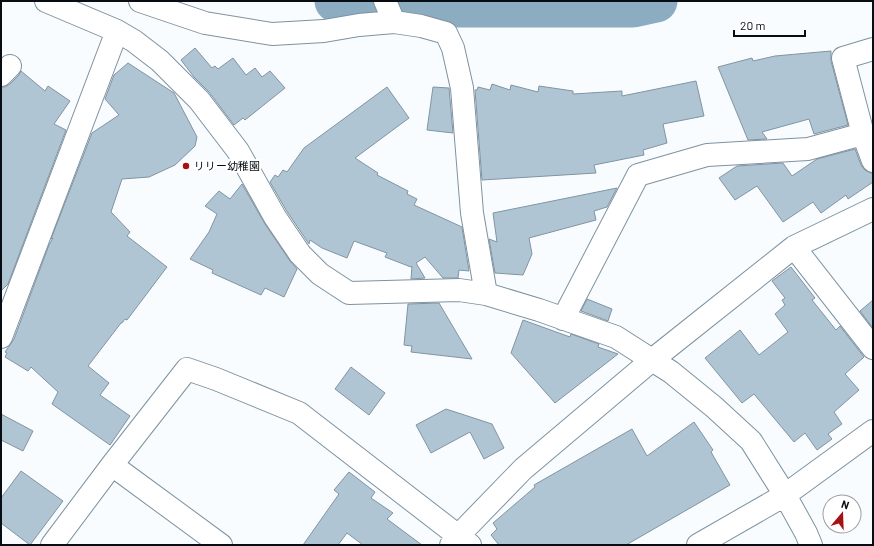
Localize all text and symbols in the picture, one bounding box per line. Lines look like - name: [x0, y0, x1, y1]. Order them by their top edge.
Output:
- scale bar: [734, 12, 805, 38]
- text: 20 m: [740, 18, 766, 32]
- place label: リリー幼稚園: [194, 159, 260, 172]
- marker: リリー幼稚園: [181, 161, 191, 171]
- north arrow: [822, 494, 862, 534]
- text: N: [840, 497, 851, 511]

